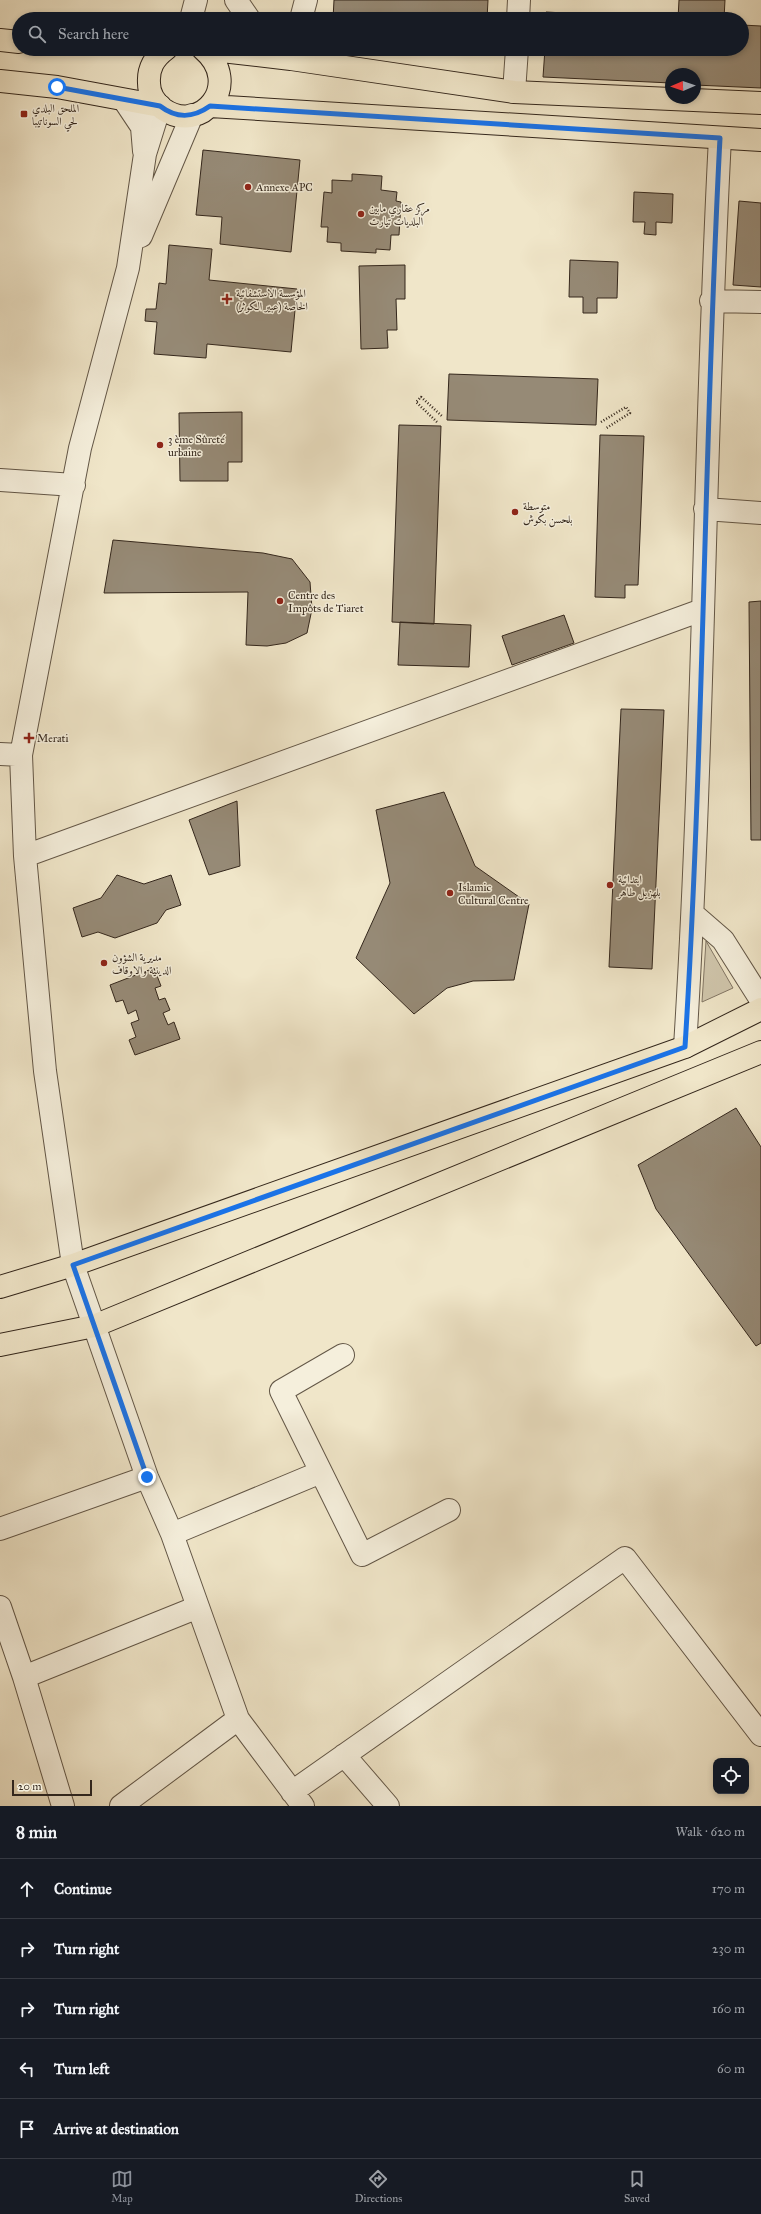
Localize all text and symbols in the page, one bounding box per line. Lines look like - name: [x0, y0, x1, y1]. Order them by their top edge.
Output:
- search box: [12, 12, 749, 56]
- icon: search: [26, 23, 48, 45]
- text: Search here: [58, 25, 129, 43]
- north arrow: [665, 68, 701, 104]
- route start: [48, 78, 66, 96]
- place label: الملحق البلدي لحي السوناتيبا: [32, 102, 79, 132]
- marker: الملحق البلدي لحي السوناتيبا: [19, 109, 29, 119]
- place label: Annexe APC: [255, 181, 313, 194]
- marker: Annexe APC: [243, 182, 253, 192]
- place label: مركز عقاري مابين البلديات تيارت: [369, 202, 430, 228]
- marker: مركز عقاري مابين البلديات تيارت: [356, 209, 366, 219]
- place label: المؤسسة الاستشفائية الخاصة (عبير الكوثر): [236, 287, 308, 313]
- marker: المؤسسة الاستشفائية الخاصة (عبير الكوثر): [221, 293, 233, 305]
- place label: 3 ème Sûreté urbaine: [168, 433, 225, 459]
- marker: 3 ème Sûreté urbaine: [155, 440, 165, 450]
- place label: متوسطة بلحسن بكوش: [523, 500, 573, 528]
- marker: متوسطة بلحسن بكوش: [510, 507, 520, 517]
- place label: Centre des Impôts de Tiaret: [288, 589, 364, 615]
- marker: Centre des Impôts de Tiaret: [275, 596, 285, 606]
- place label: Merati: [37, 732, 69, 745]
- marker: Merati: [24, 733, 34, 743]
- place label: ابتدائية بلهزيل طاهر: [617, 873, 661, 901]
- marker: ابتدائية بلهزيل طاهر: [605, 880, 615, 890]
- place label: Islamic Cultural Centre: [458, 881, 529, 907]
- marker: Islamic Cultural Centre: [445, 888, 455, 898]
- place label: مديرية الشؤون الدينية والاوقاف: [112, 951, 172, 977]
- marker: مديرية الشؤون الدينية والاوقاف: [99, 958, 109, 968]
- route end: [138, 1468, 156, 1486]
- map controls: [713, 1758, 749, 1794]
- button: locate: [713, 1758, 749, 1794]
- scale bar: [12, 1778, 92, 1797]
- text: 20 m: [18, 1780, 41, 1793]
- text: 8 min: [16, 1822, 57, 1843]
- text: Walk · 620 m: [675, 1824, 745, 1840]
- icon: ahead: [16, 1878, 38, 1900]
- text: Continue: [54, 1880, 112, 1898]
- text: 170 m: [712, 1881, 745, 1897]
- icon: right: [16, 1938, 38, 1960]
- text: Turn right: [54, 1940, 119, 1958]
- text: 230 m: [712, 1941, 745, 1957]
- icon: right: [16, 1998, 38, 2020]
- text: Turn right: [54, 2000, 119, 2018]
- text: 160 m: [712, 2001, 745, 2017]
- icon: left: [16, 2058, 38, 2080]
- text: Turn left: [54, 2060, 110, 2078]
- text: 60 m: [717, 2061, 745, 2077]
- icon: arrive: [16, 2118, 38, 2140]
- text: Arrive at destination: [54, 2120, 179, 2138]
- tab: Map: [111, 2168, 133, 2205]
- tab: Directions: [355, 2168, 402, 2205]
- tab: Saved: [624, 2168, 650, 2205]

